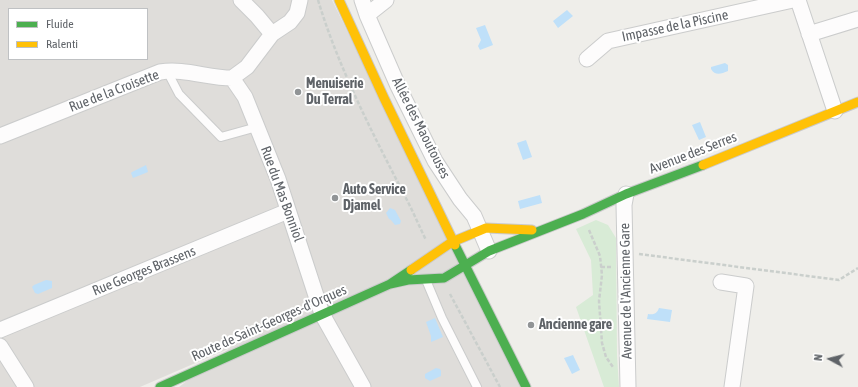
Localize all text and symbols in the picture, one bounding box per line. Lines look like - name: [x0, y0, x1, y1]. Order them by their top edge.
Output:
- street label: Impasse de la Piscine: [620, 7, 730, 45]
- legend: [8, 8, 148, 60]
- text: Fluide: [46, 17, 74, 31]
- text: Ralenti: [46, 37, 78, 51]
- street label: Rue de la Croisette: [67, 66, 161, 116]
- street label: Allée des Maoutouses: [388, 75, 454, 181]
- place label: Menuiserie Du Terral: [306, 76, 364, 108]
- marker: Menuiserie Du Terral: [293, 87, 303, 97]
- street label: Avenue des Serres: [647, 129, 739, 177]
- street label: Rue du Mas Bonniol: [257, 144, 307, 244]
- place label: Auto Service Djamel: [343, 182, 406, 214]
- marker: Auto Service Djamel: [330, 193, 340, 203]
- street label: Avenue de l'Ancienne Gare: [616, 223, 636, 359]
- street label: Rue Georges Brassens: [90, 243, 198, 299]
- street label: Route de Saint-Georges-d'Orques: [189, 281, 349, 365]
- place label: Ancienne gare: [539, 317, 612, 333]
- marker: Ancienne gare: [526, 320, 536, 330]
- north arrow: [810, 339, 850, 379]
- text: N: [812, 354, 824, 361]

